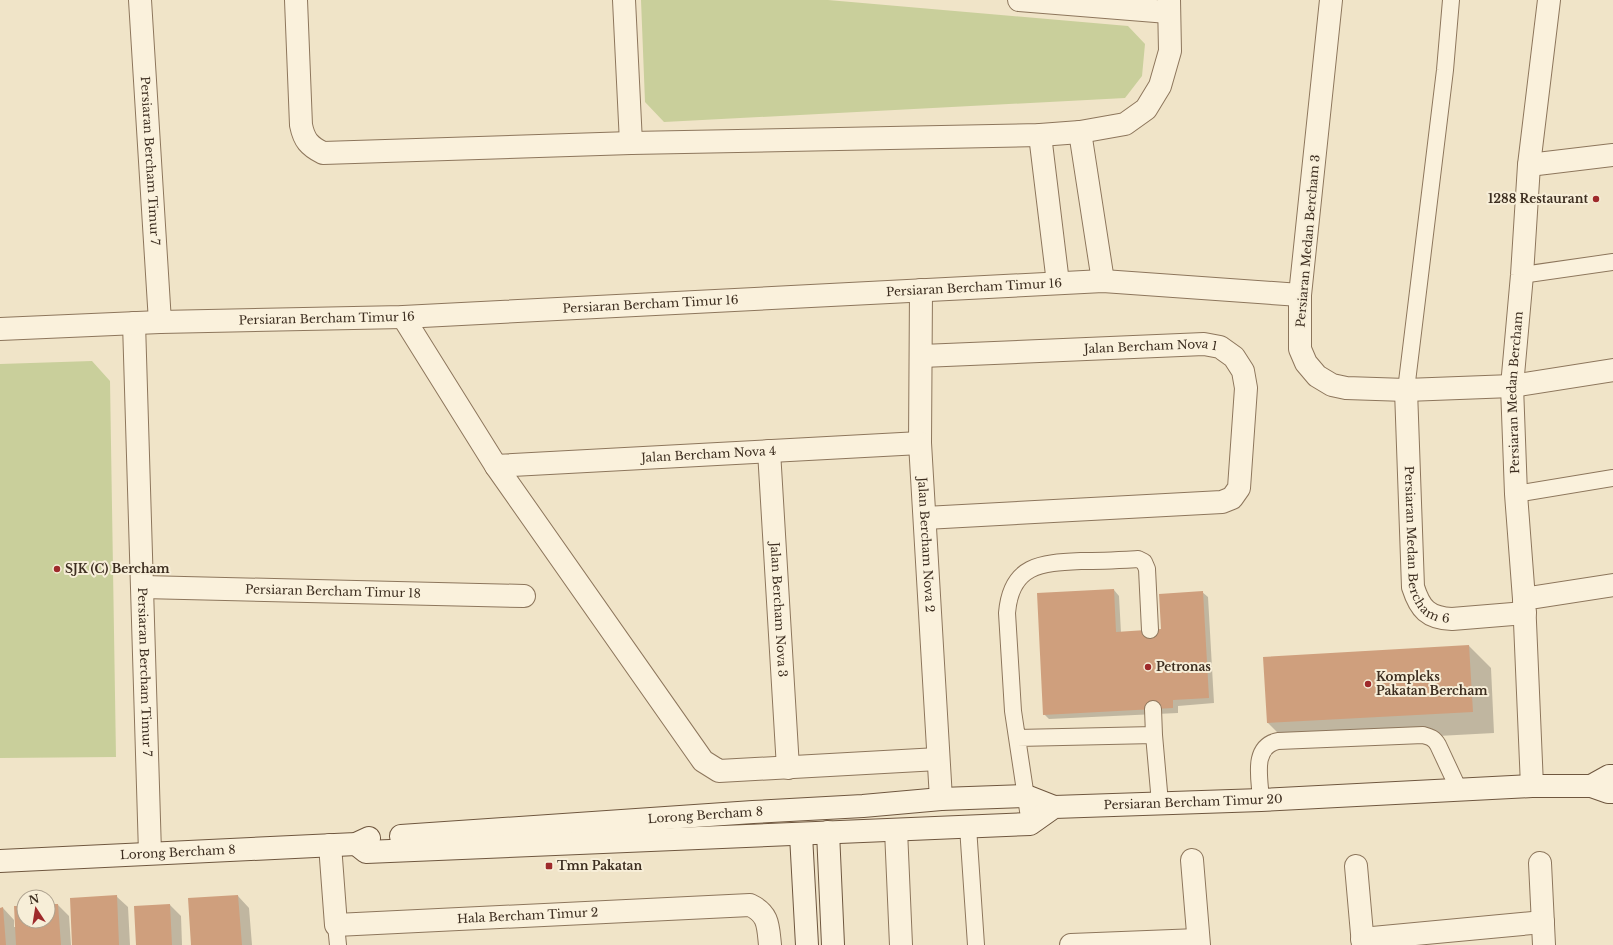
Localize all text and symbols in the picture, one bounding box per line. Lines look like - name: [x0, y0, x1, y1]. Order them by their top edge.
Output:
- street label: Persiaran Bercham Timur 7: [138, 76, 163, 246]
- street label: Persiaran Medan Bercham 3: [1292, 154, 1323, 328]
- place label: 1288 Restaurant: [1488, 191, 1588, 206]
- marker: 1288 Restaurant: [1591, 194, 1601, 204]
- street label: Persiaran Bercham Timur 16: [886, 275, 1063, 299]
- street label: Persiaran Bercham Timur 16: [562, 292, 739, 316]
- street label: Persiaran Bercham Timur 16: [239, 308, 415, 327]
- street label: Persiaran Medan Bercham: [1504, 311, 1526, 474]
- street label: Jalan Bercham Nova 1: [1082, 336, 1219, 356]
- street label: Jalan Bercham Nova 4: [639, 443, 776, 465]
- street label: Persiaran Medan Bercham 6: [1402, 466, 1451, 626]
- street label: Jalan Bercham Nova 2: [915, 475, 938, 613]
- street label: Jalan Bercham Nova 3: [767, 540, 791, 678]
- place label: SJK (C) Bercham: [65, 561, 170, 576]
- marker: SJK (C) Bercham: [52, 564, 62, 574]
- street label: Persiaran Bercham Timur 18: [245, 581, 421, 601]
- street label: Persiaran Bercham Timur 7: [135, 587, 155, 758]
- place label: Petronas: [1156, 659, 1211, 674]
- marker: Petronas: [1143, 662, 1153, 672]
- place label: Kompleks Pakatan Bercham: [1376, 669, 1488, 698]
- marker: Kompleks Pakatan Bercham: [1363, 679, 1373, 689]
- street label: Persiaran Bercham Timur 20: [1103, 791, 1283, 812]
- street label: Lorong Bercham 8: [647, 803, 763, 826]
- street label: Lorong Bercham 8: [120, 842, 236, 862]
- place label: Tmn Pakatan: [557, 858, 642, 873]
- marker: Tmn Pakatan: [544, 861, 554, 871]
- north arrow: [16, 889, 56, 929]
- text: N: [27, 891, 41, 907]
- street label: Hala Bercham Timur 2: [457, 904, 598, 926]

